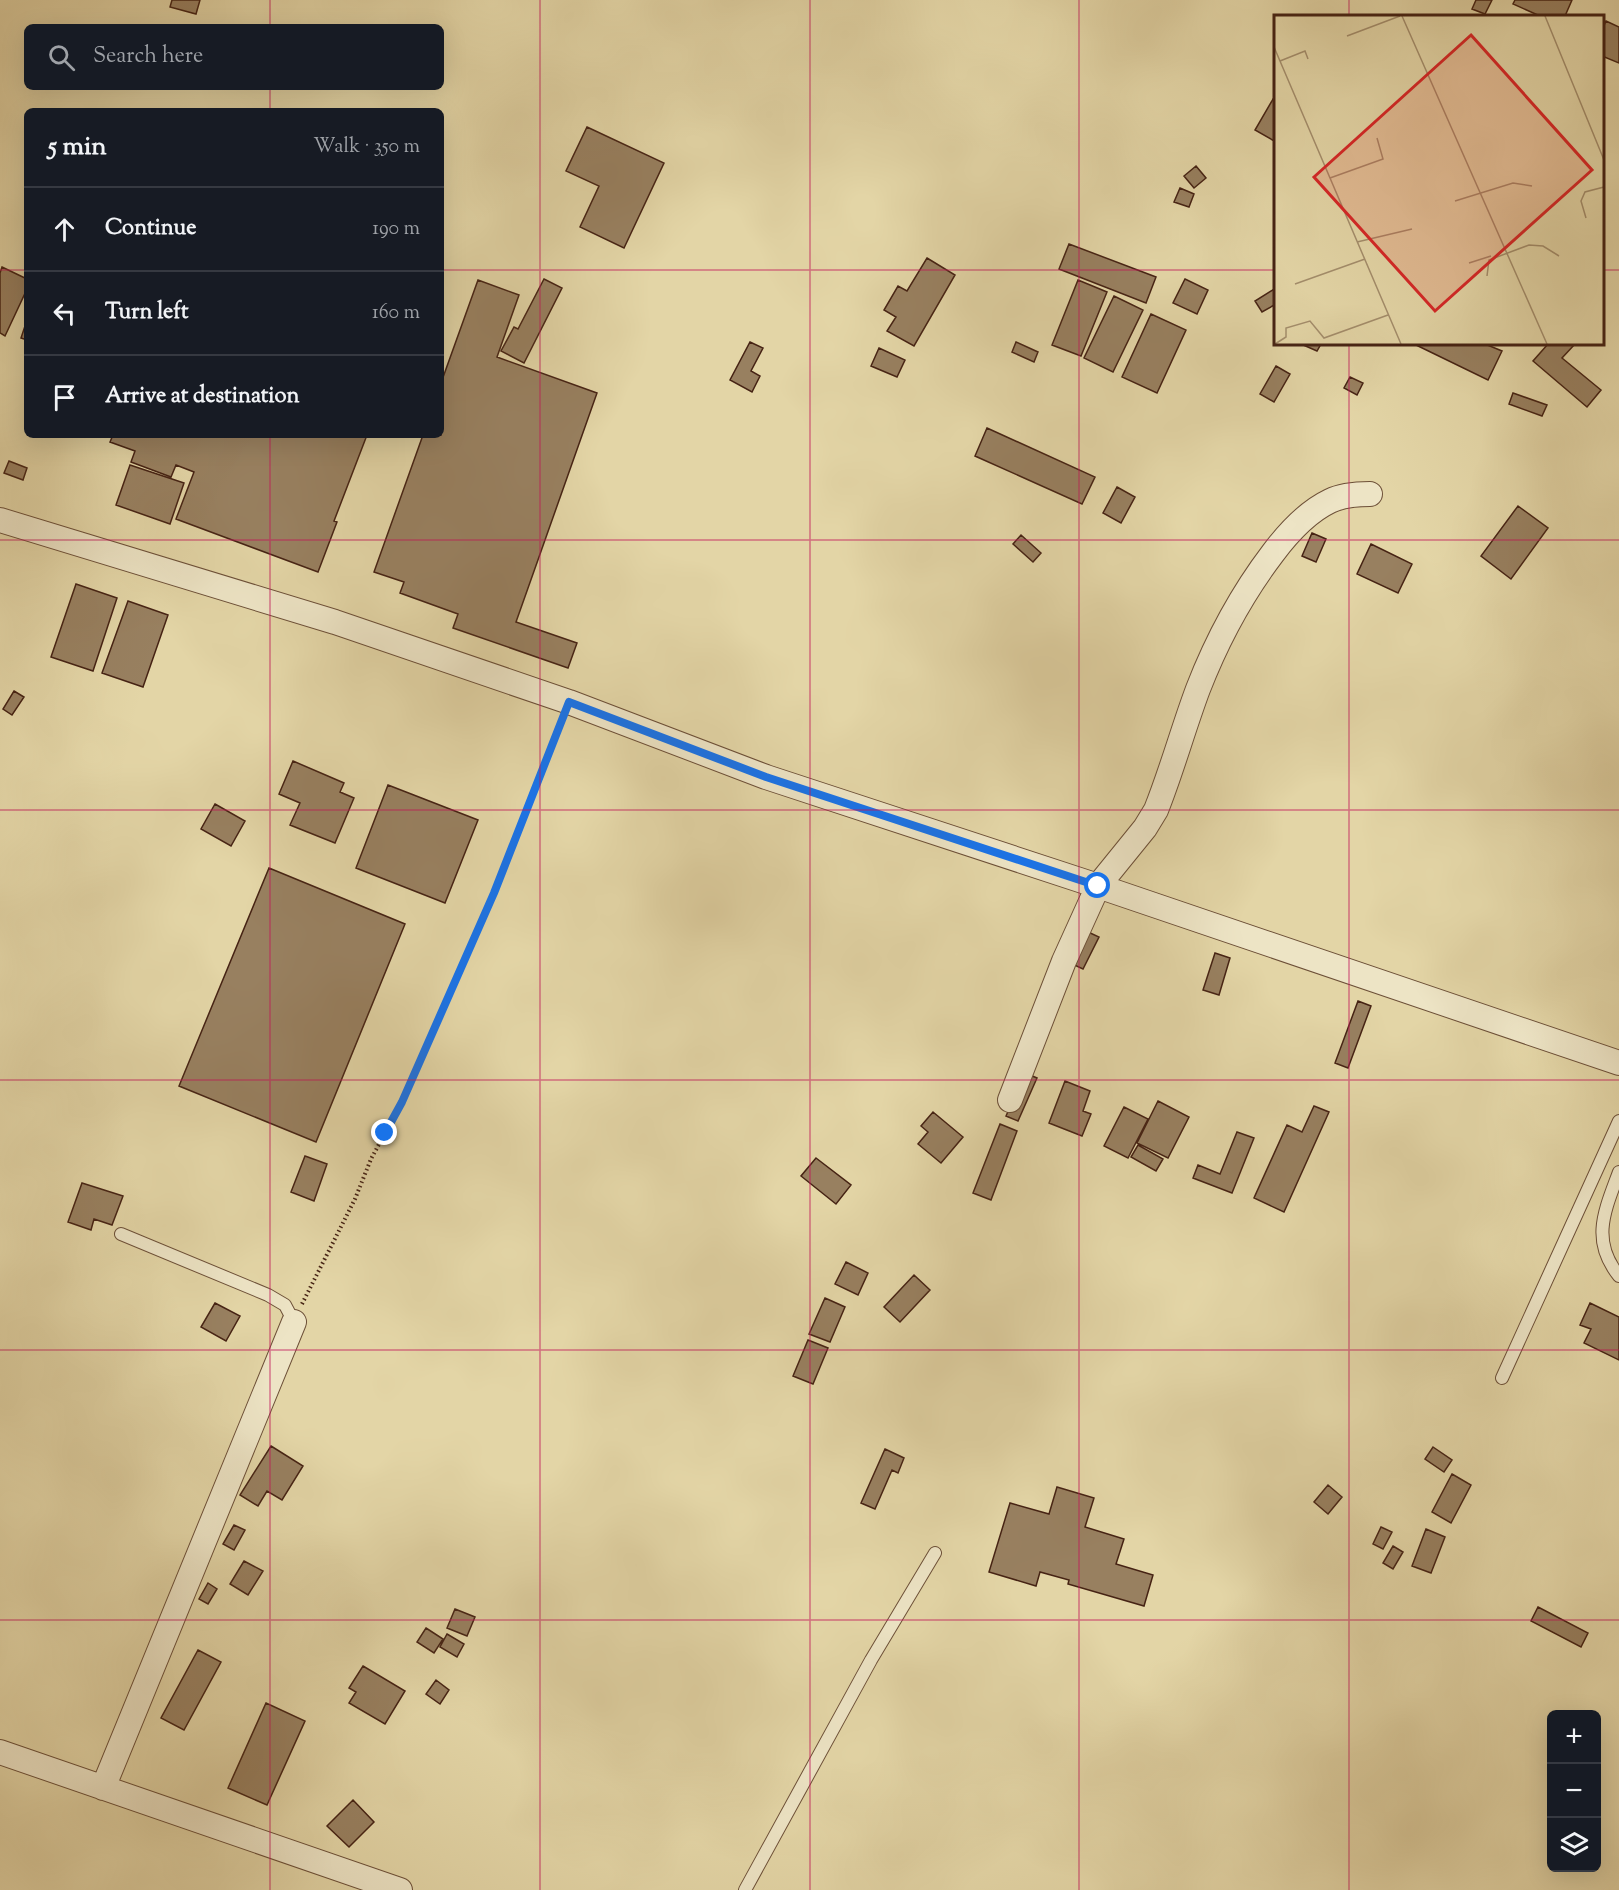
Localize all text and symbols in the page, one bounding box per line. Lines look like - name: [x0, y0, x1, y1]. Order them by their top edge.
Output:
- inset map: [1274, 15, 1604, 345]
- search box: [24, 24, 444, 90]
- icon: search: [45, 41, 78, 74]
- text: Search here: [93, 41, 203, 73]
- text: 5 min: [48, 129, 107, 166]
- text: Walk · 350 m: [313, 133, 420, 162]
- icon: ahead: [48, 213, 81, 246]
- text: Continue: [105, 213, 196, 245]
- text: 190 m: [372, 215, 420, 244]
- icon: left: [48, 297, 81, 330]
- text: Turn left: [105, 297, 188, 329]
- text: 160 m: [372, 299, 420, 328]
- icon: arrive: [48, 381, 81, 414]
- text: Arrive at destination: [105, 381, 300, 413]
- route start: [1084, 872, 1110, 898]
- route end: [371, 1119, 397, 1145]
- map controls: [1547, 1710, 1601, 1872]
- button: +: [1547, 1710, 1601, 1764]
- button: −: [1547, 1764, 1601, 1818]
- button: layers: [1547, 1818, 1601, 1872]

